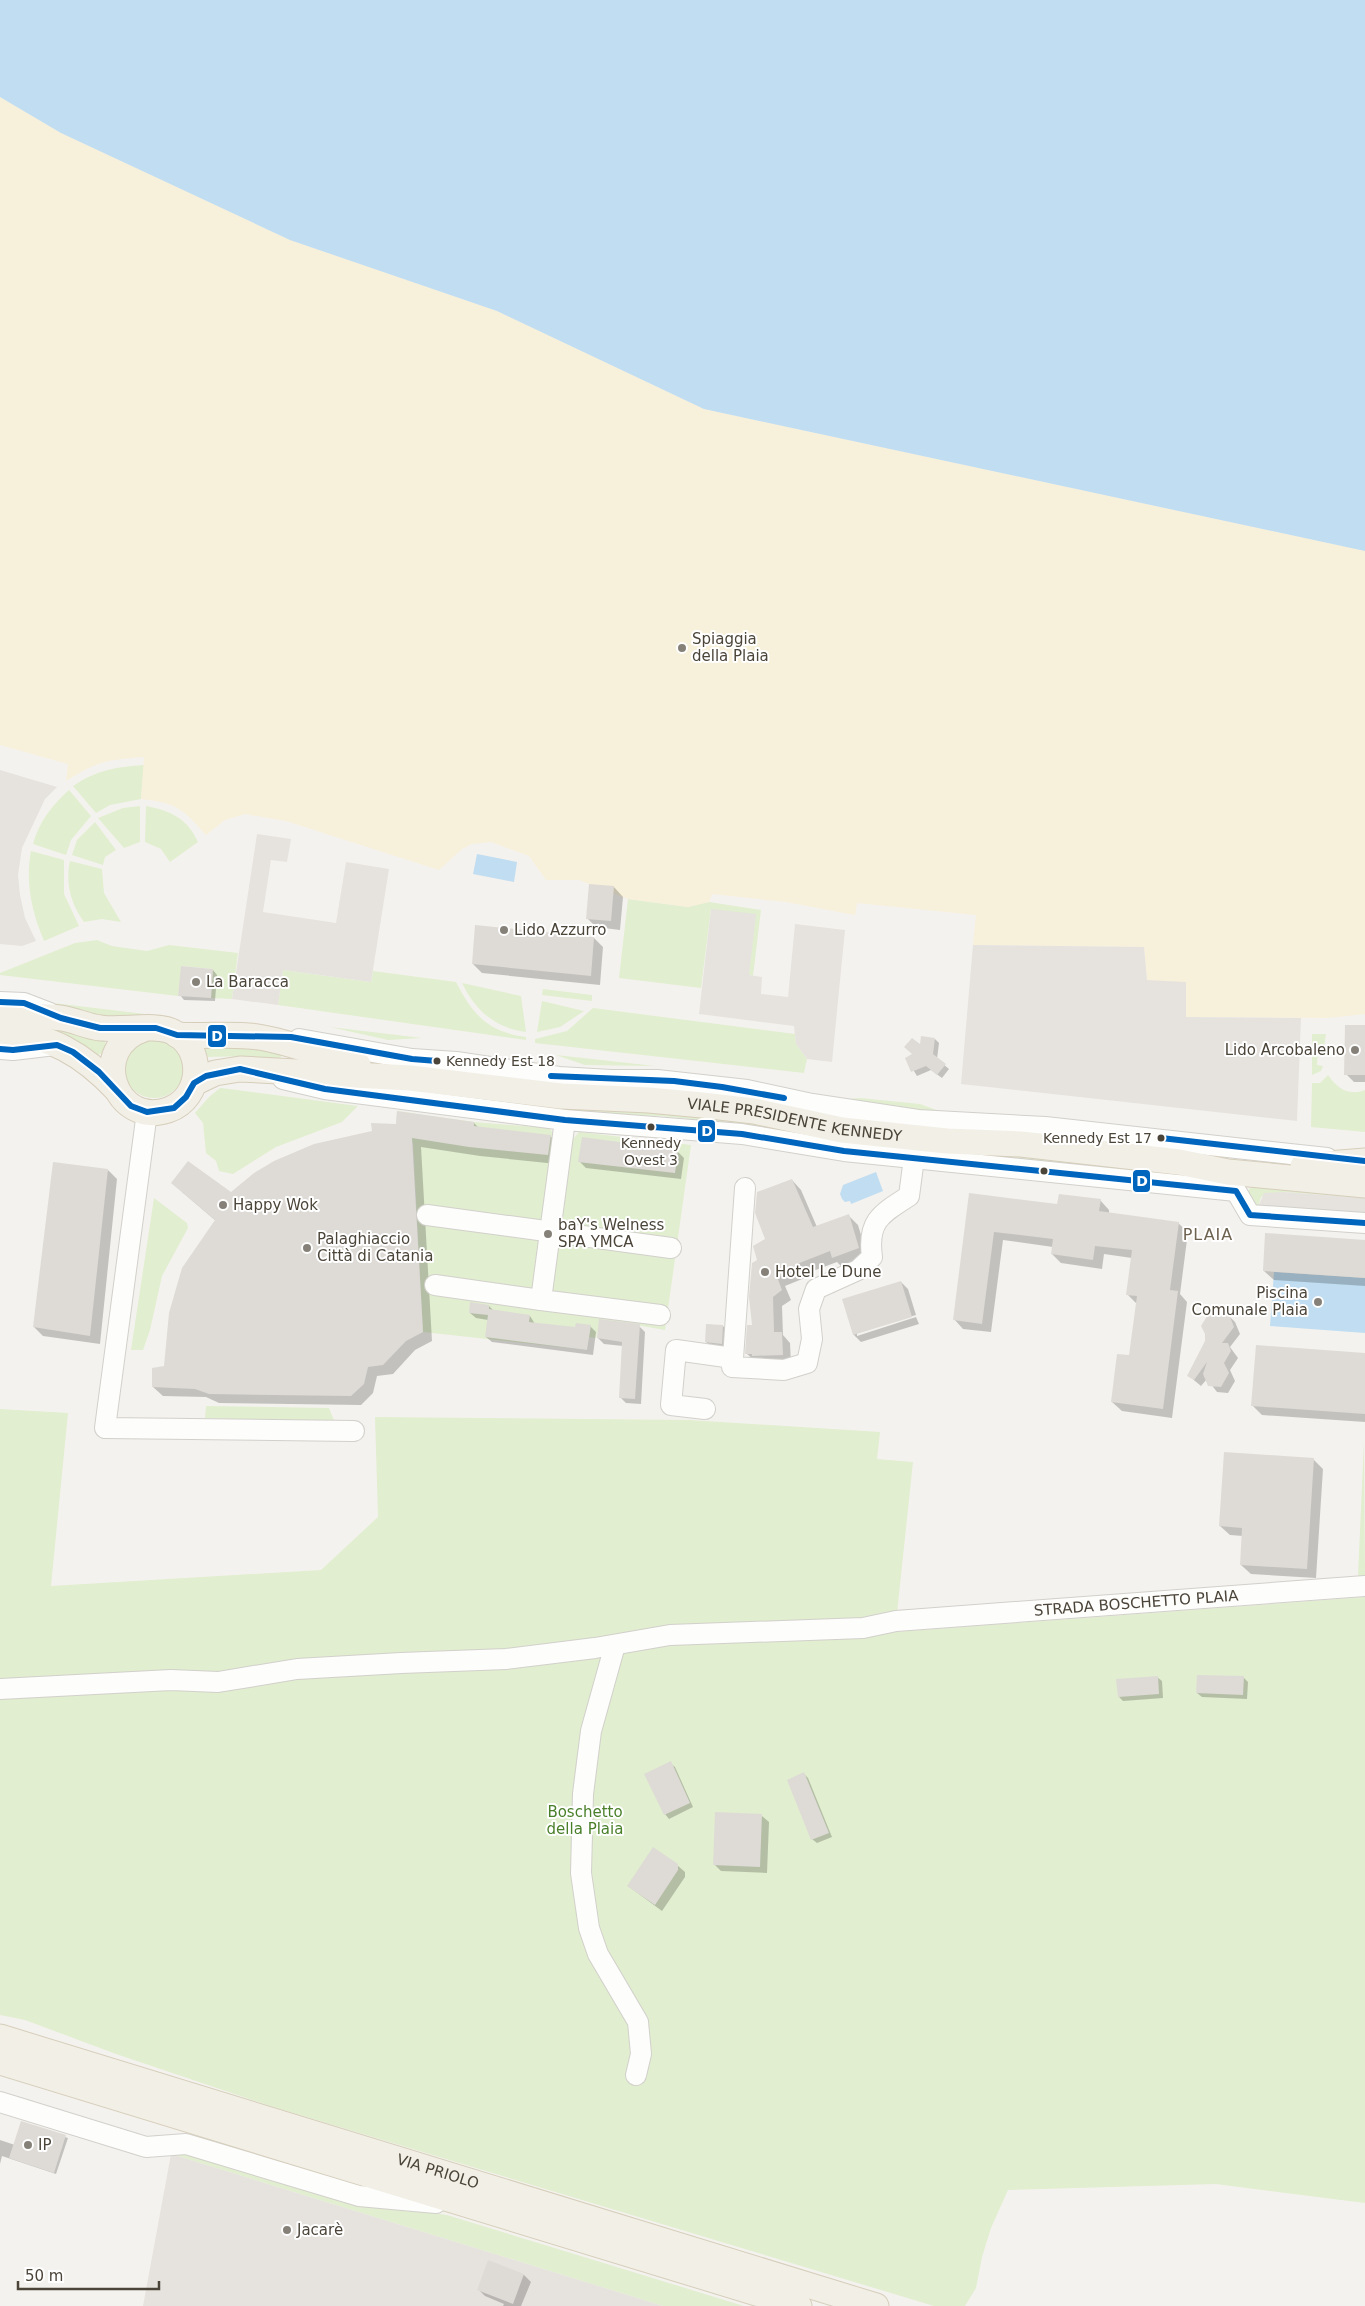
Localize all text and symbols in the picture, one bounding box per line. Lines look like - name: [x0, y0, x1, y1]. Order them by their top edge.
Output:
- place label: Spiaggia della Plaia: [692, 630, 769, 665]
- marker: Spiaggia della Plaia: [676, 642, 688, 654]
- place label: Lido Azzurro: [514, 921, 606, 939]
- marker: Lido Azzurro: [498, 924, 510, 936]
- place label: La Baracca: [206, 973, 289, 991]
- marker: La Baracca: [190, 976, 202, 988]
- line badge: D: [207, 1024, 227, 1048]
- text: D: [211, 1028, 223, 1044]
- place label: Lido Arcobaleno: [1225, 1041, 1345, 1059]
- marker: Lido Arcobaleno: [1349, 1044, 1361, 1056]
- place label: Kennedy Est 18: [446, 1053, 555, 1069]
- marker: Kennedy Est 18: [432, 1056, 442, 1066]
- street label: VIALE PRESIDENTE KENNEDY: [686, 1094, 904, 1146]
- line badge: D: [697, 1119, 716, 1143]
- marker: Kennedy Ovest 3: [646, 1122, 656, 1132]
- place label: Kennedy Est 17: [1043, 1130, 1152, 1146]
- marker: Kennedy Est 17: [1156, 1133, 1166, 1143]
- place label: Kennedy Ovest 3: [621, 1135, 681, 1168]
- unlabelled marker: [1039, 1166, 1049, 1176]
- line badge: D: [1132, 1169, 1151, 1193]
- text: D: [1136, 1173, 1148, 1189]
- place label: Happy Wok: [233, 1196, 318, 1214]
- marker: Happy Wok: [217, 1199, 229, 1211]
- place label: baY's Welness SPA YMCA: [558, 1216, 664, 1251]
- district label: PLAIA: [1183, 1225, 1233, 1244]
- marker: baY's Welness SPA YMCA: [542, 1228, 554, 1240]
- place label: Palaghiaccio Città di Catania: [317, 1230, 433, 1265]
- marker: Palaghiaccio Città di Catania: [301, 1242, 313, 1254]
- place label: Hotel Le Dune: [775, 1263, 881, 1281]
- marker: Hotel Le Dune: [759, 1266, 771, 1278]
- place label: Piscina Comunale Plaia: [1192, 1284, 1308, 1319]
- marker: Piscina Comunale Plaia: [1312, 1296, 1324, 1308]
- street label: STRADA BOSCHETTO PLAIA: [1033, 1586, 1240, 1620]
- park label: Boschetto della Plaia: [547, 1803, 623, 1838]
- place label: IP: [38, 2136, 51, 2154]
- marker: IP: [22, 2139, 34, 2151]
- street label: VIA PRIOLO: [394, 2150, 481, 2193]
- place label: Jacarè: [296, 2221, 343, 2239]
- marker: Jacarè: [281, 2224, 293, 2236]
- scale bar: [18, 2258, 159, 2290]
- text: 50 m: [25, 2267, 63, 2285]

